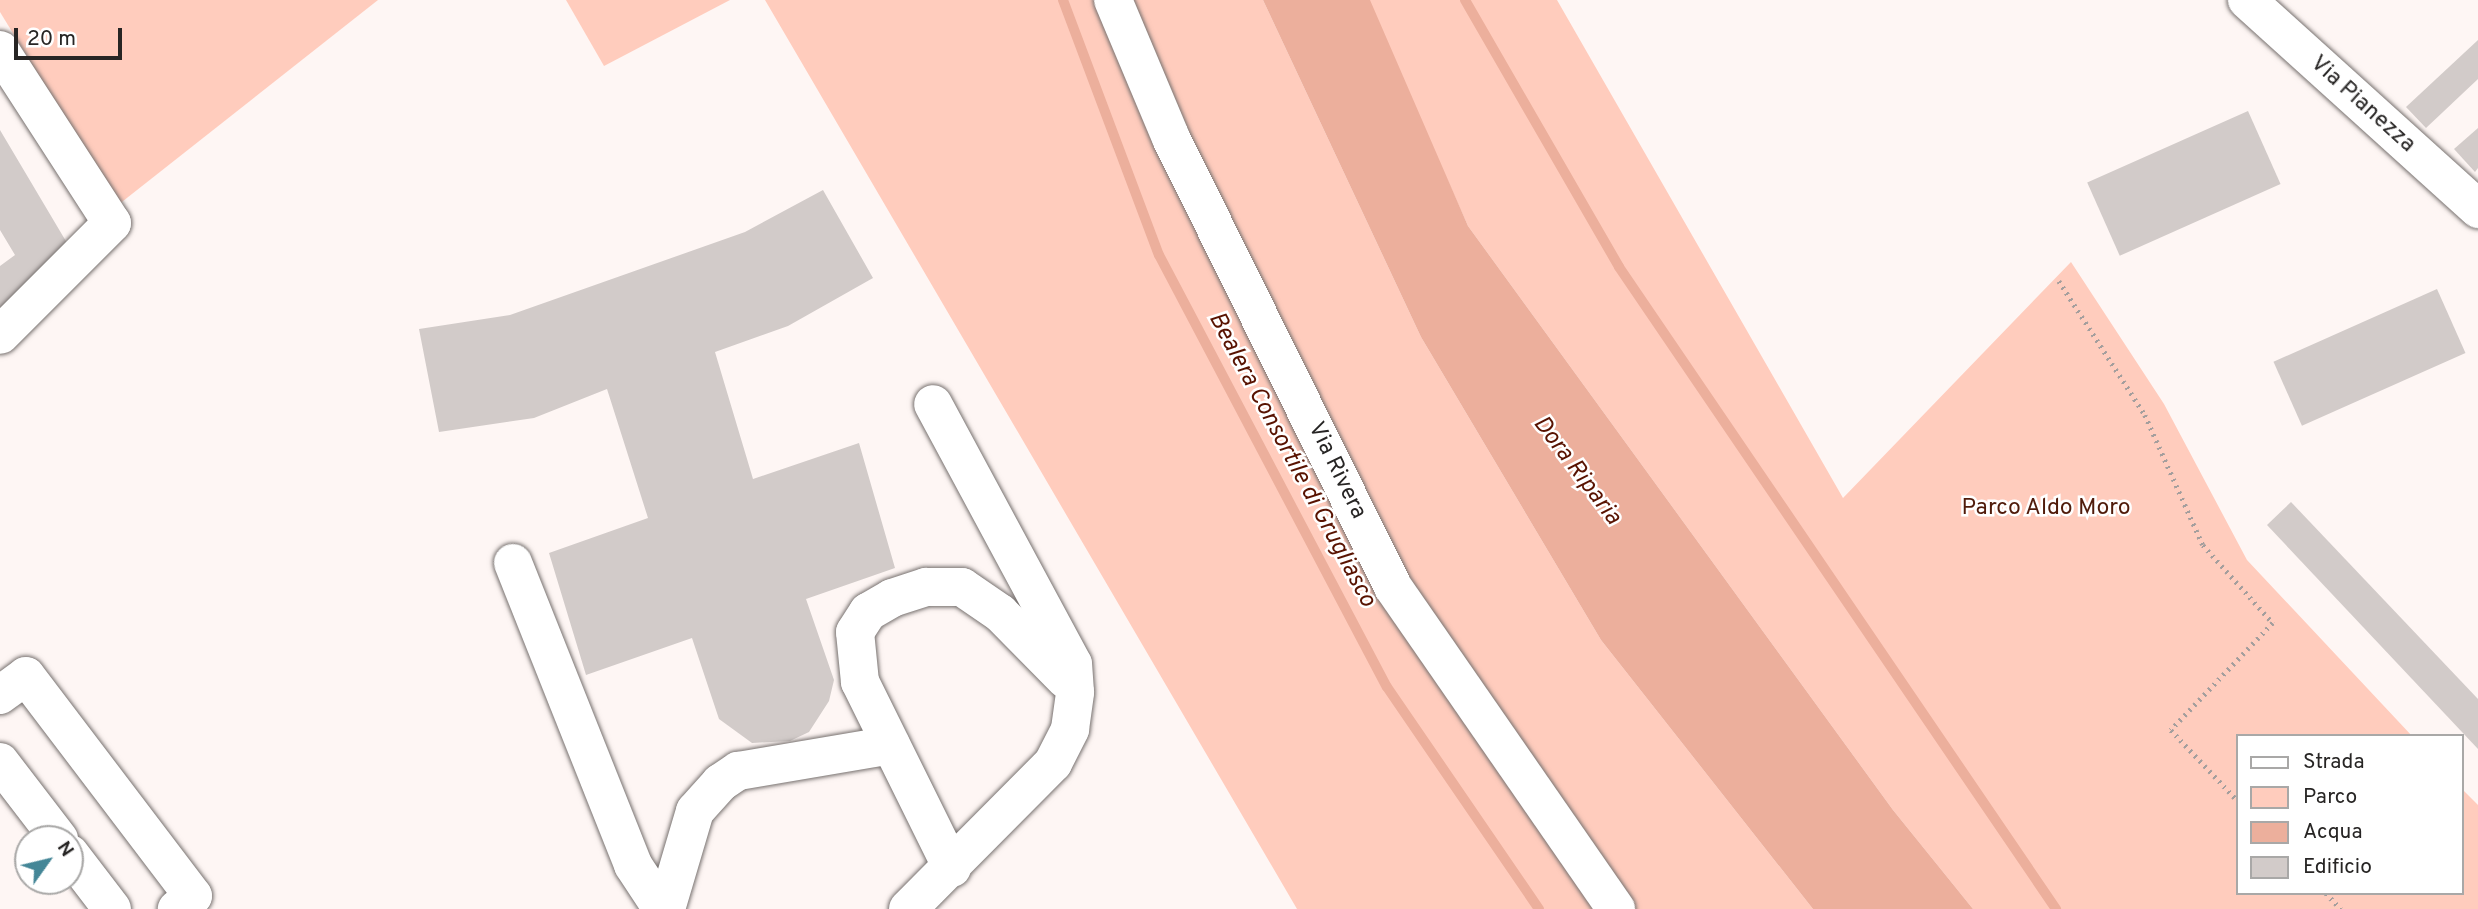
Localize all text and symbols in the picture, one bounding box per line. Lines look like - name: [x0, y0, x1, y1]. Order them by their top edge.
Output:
- scale bar: [18, 14, 126, 58]
- text: 20 m: [27, 26, 76, 53]
- street label: Via Pianezza: [2304, 51, 2420, 159]
- water label: Bealera Consortile di Grugliasco: [1201, 308, 1381, 612]
- water label: Dora Riparia: [1526, 411, 1626, 531]
- street label: Via Rivera: [1301, 418, 1371, 524]
- park label: Parco Aldo Moro: [1961, 495, 2131, 523]
- legend: [2236, 734, 2464, 895]
- text: Strada: [2303, 749, 2364, 776]
- text: Parco: [2303, 784, 2357, 811]
- text: Acqua: [2303, 819, 2363, 846]
- north arrow: [14, 825, 84, 895]
- text: N: [51, 837, 79, 862]
- text: Edificio: [2303, 854, 2372, 881]

